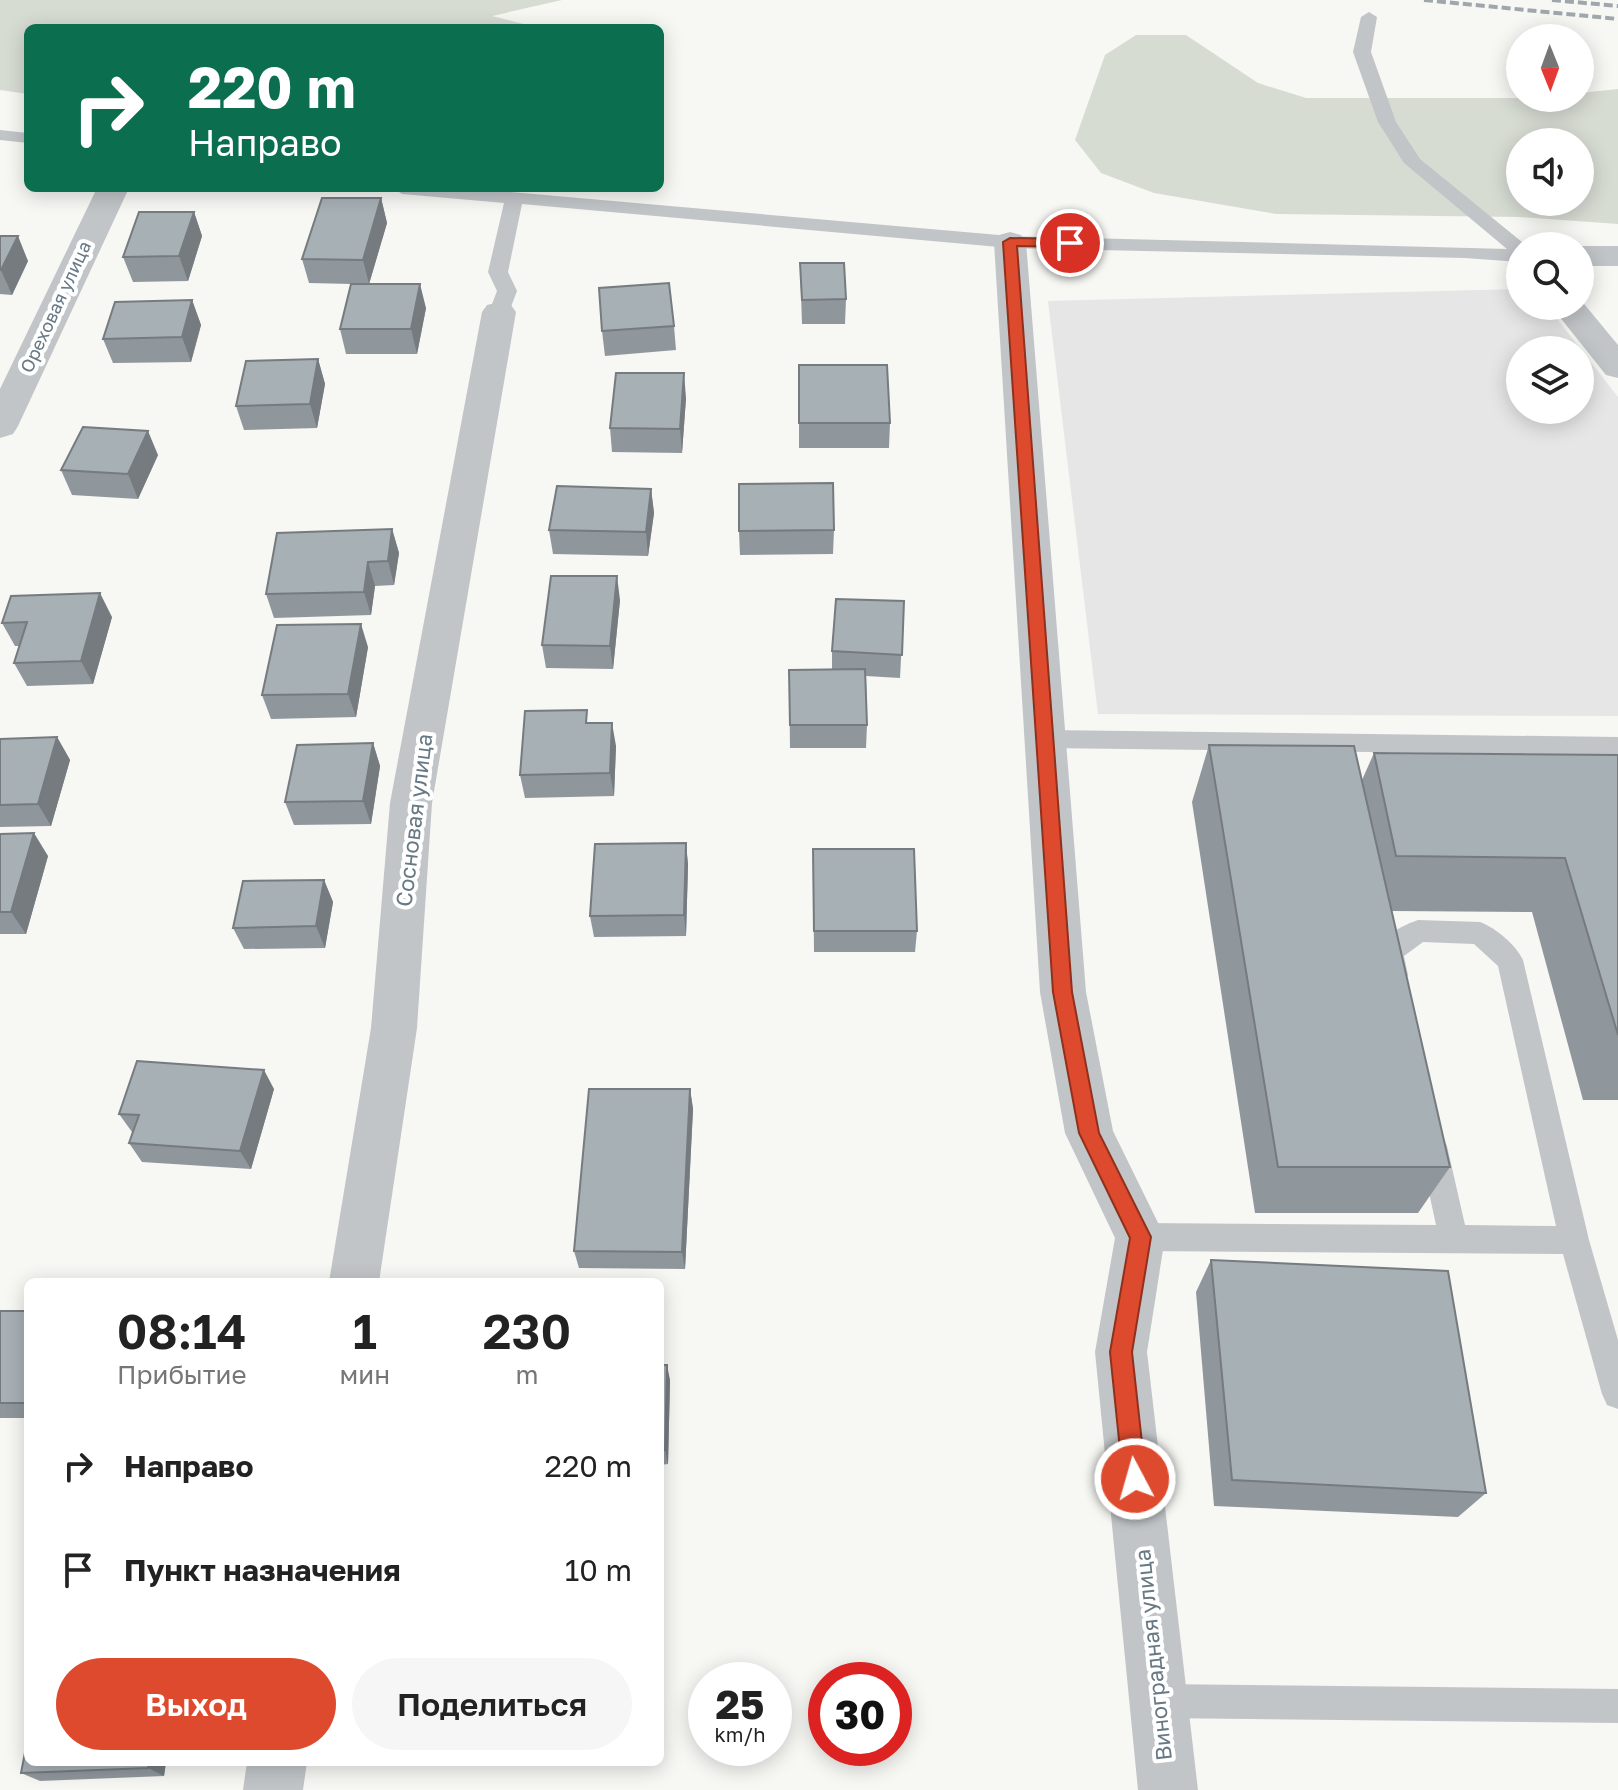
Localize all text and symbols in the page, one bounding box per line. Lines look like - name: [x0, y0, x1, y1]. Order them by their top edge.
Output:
- north arrow: [1506, 24, 1594, 112]
- map controls: [1506, 24, 1594, 424]
- text: 220 m: [188, 53, 356, 120]
- icon: right: [56, 56, 160, 160]
- text: Направо: [188, 121, 342, 164]
- button: sound: [1506, 128, 1594, 216]
- pin: [1036, 209, 1104, 277]
- icon: arrive: [1048, 221, 1092, 265]
- button: search: [1506, 232, 1594, 320]
- street label: Ореховая улица: [15, 237, 95, 376]
- button: layers: [1506, 336, 1594, 424]
- street label: Сосновая улица: [389, 732, 438, 908]
- text: 08:14: [117, 1302, 247, 1360]
- text: 1: [353, 1302, 377, 1360]
- text: 230: [483, 1302, 571, 1360]
- text: Прибытие: [117, 1359, 247, 1390]
- text: мин: [340, 1359, 390, 1390]
- text: m: [516, 1359, 539, 1390]
- position arrow: [1093, 1437, 1177, 1521]
- icon: right: [56, 1444, 100, 1488]
- text: Направо: [124, 1448, 253, 1484]
- text: 220 m: [545, 1448, 632, 1484]
- icon: arrive: [56, 1548, 100, 1592]
- street label: Виноградная улица: [1128, 1548, 1177, 1762]
- text: Пункт назначения: [124, 1552, 401, 1588]
- text: 10 m: [565, 1552, 632, 1588]
- button: Выход: [56, 1658, 336, 1750]
- button: Поделиться: [352, 1658, 632, 1750]
- speed limit sign: 30: [808, 1662, 912, 1766]
- text: 25: [716, 1680, 764, 1728]
- text: km/h: [715, 1722, 765, 1746]

